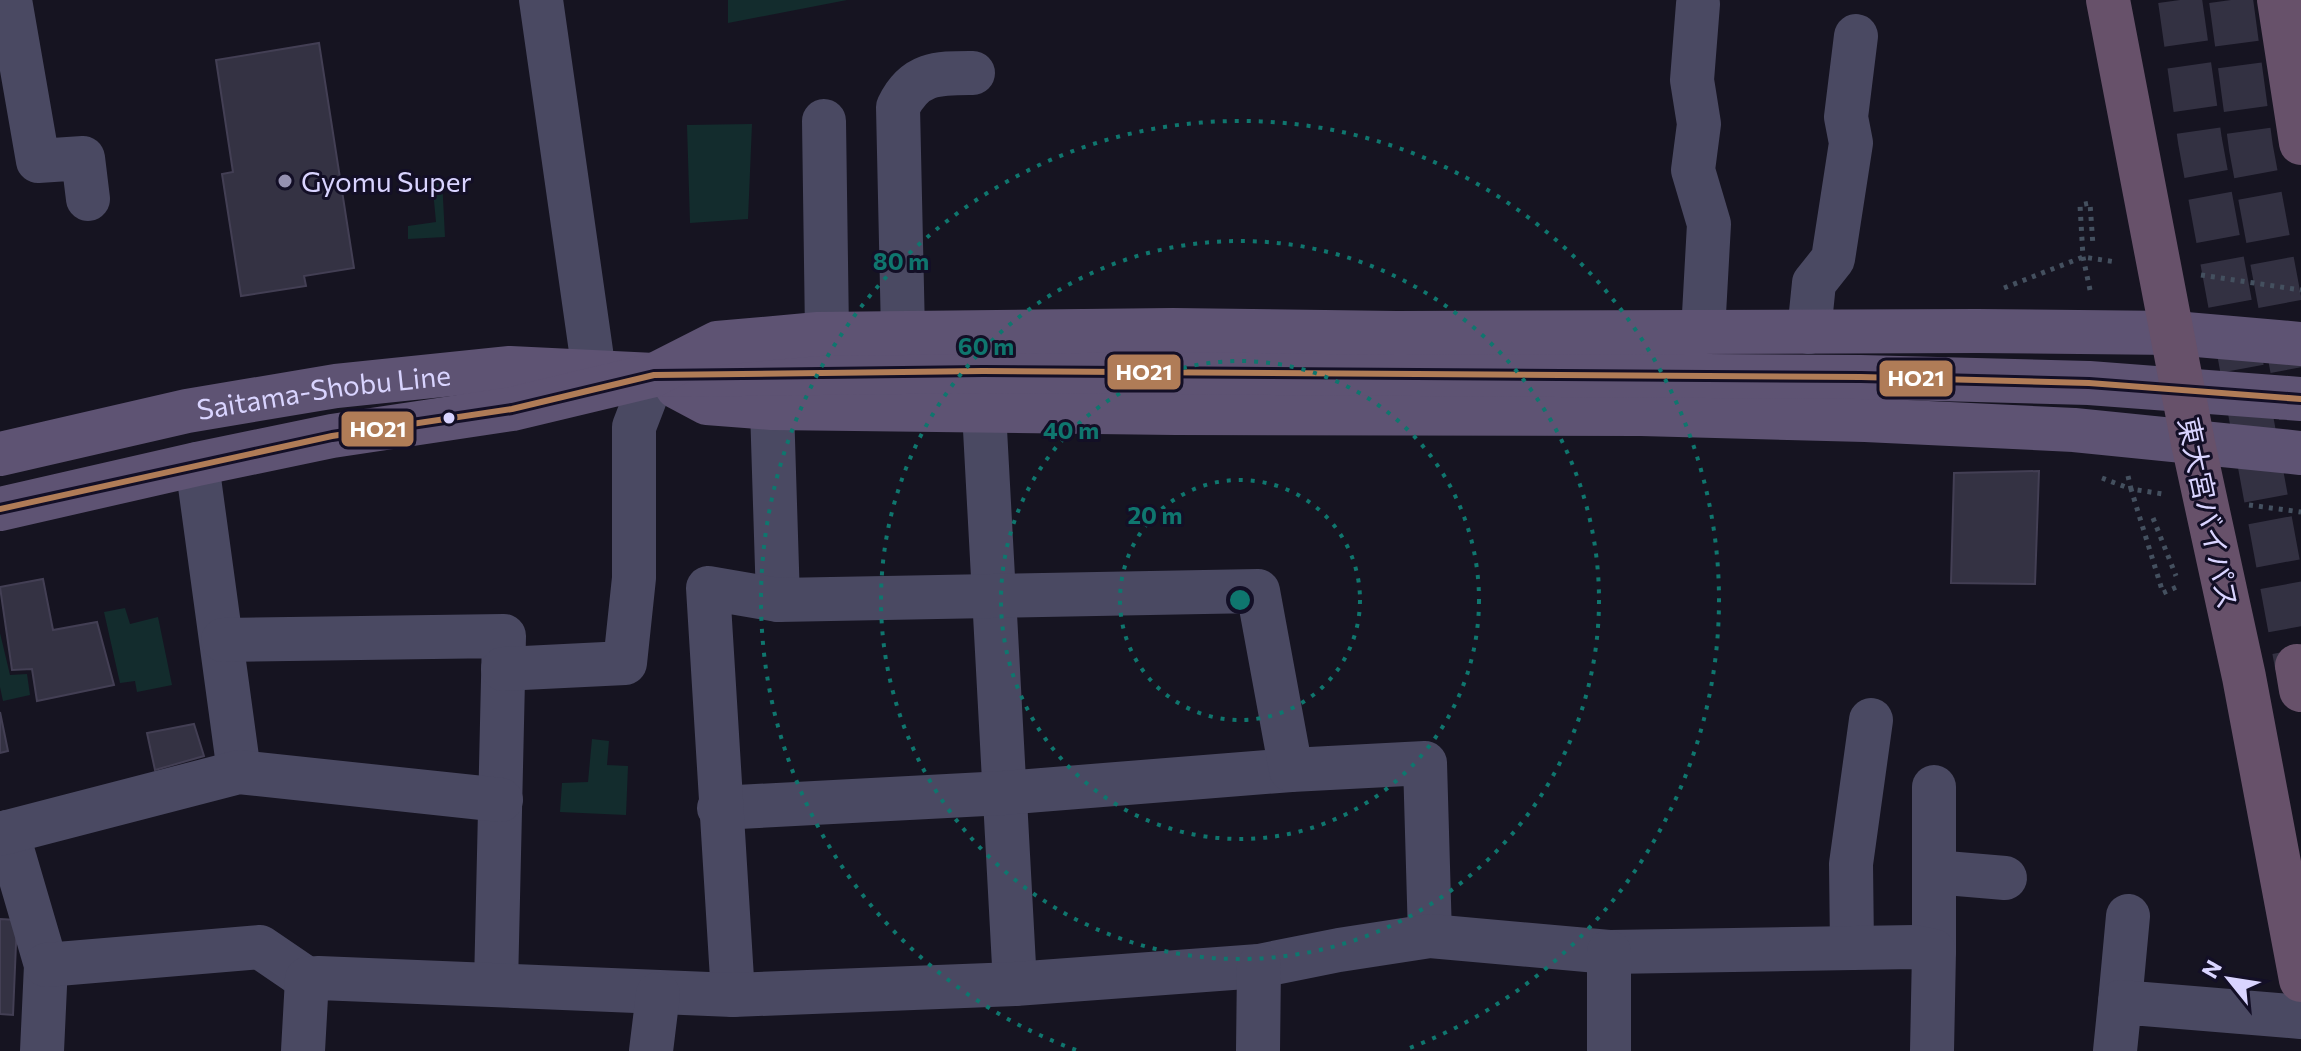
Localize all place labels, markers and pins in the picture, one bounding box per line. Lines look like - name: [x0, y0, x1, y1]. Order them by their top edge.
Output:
- place label: Gyomu Super: [301, 164, 472, 198]
- marker: Gyomu Super: [276, 172, 294, 190]
- unlabelled marker: [441, 410, 457, 426]
- centre of rings: [1226, 586, 1254, 614]

